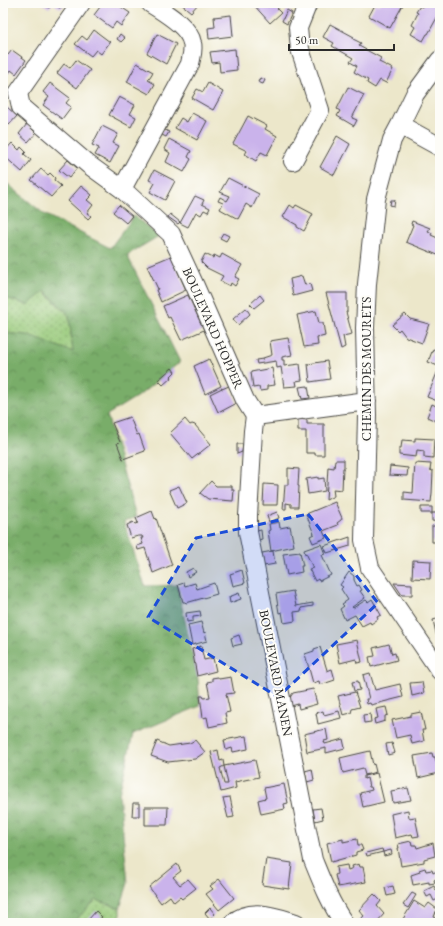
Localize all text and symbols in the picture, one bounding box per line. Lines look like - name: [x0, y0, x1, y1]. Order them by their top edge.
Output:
- scale bar: [289, 26, 394, 52]
- text: 50 m: [295, 32, 319, 48]
- street label: BOULEVARD HOPPER: [179, 265, 248, 392]
- street label: CHEMIN DES MOURETS: [358, 297, 375, 441]
- street label: BOULEVARD MANEN: [255, 608, 297, 738]

